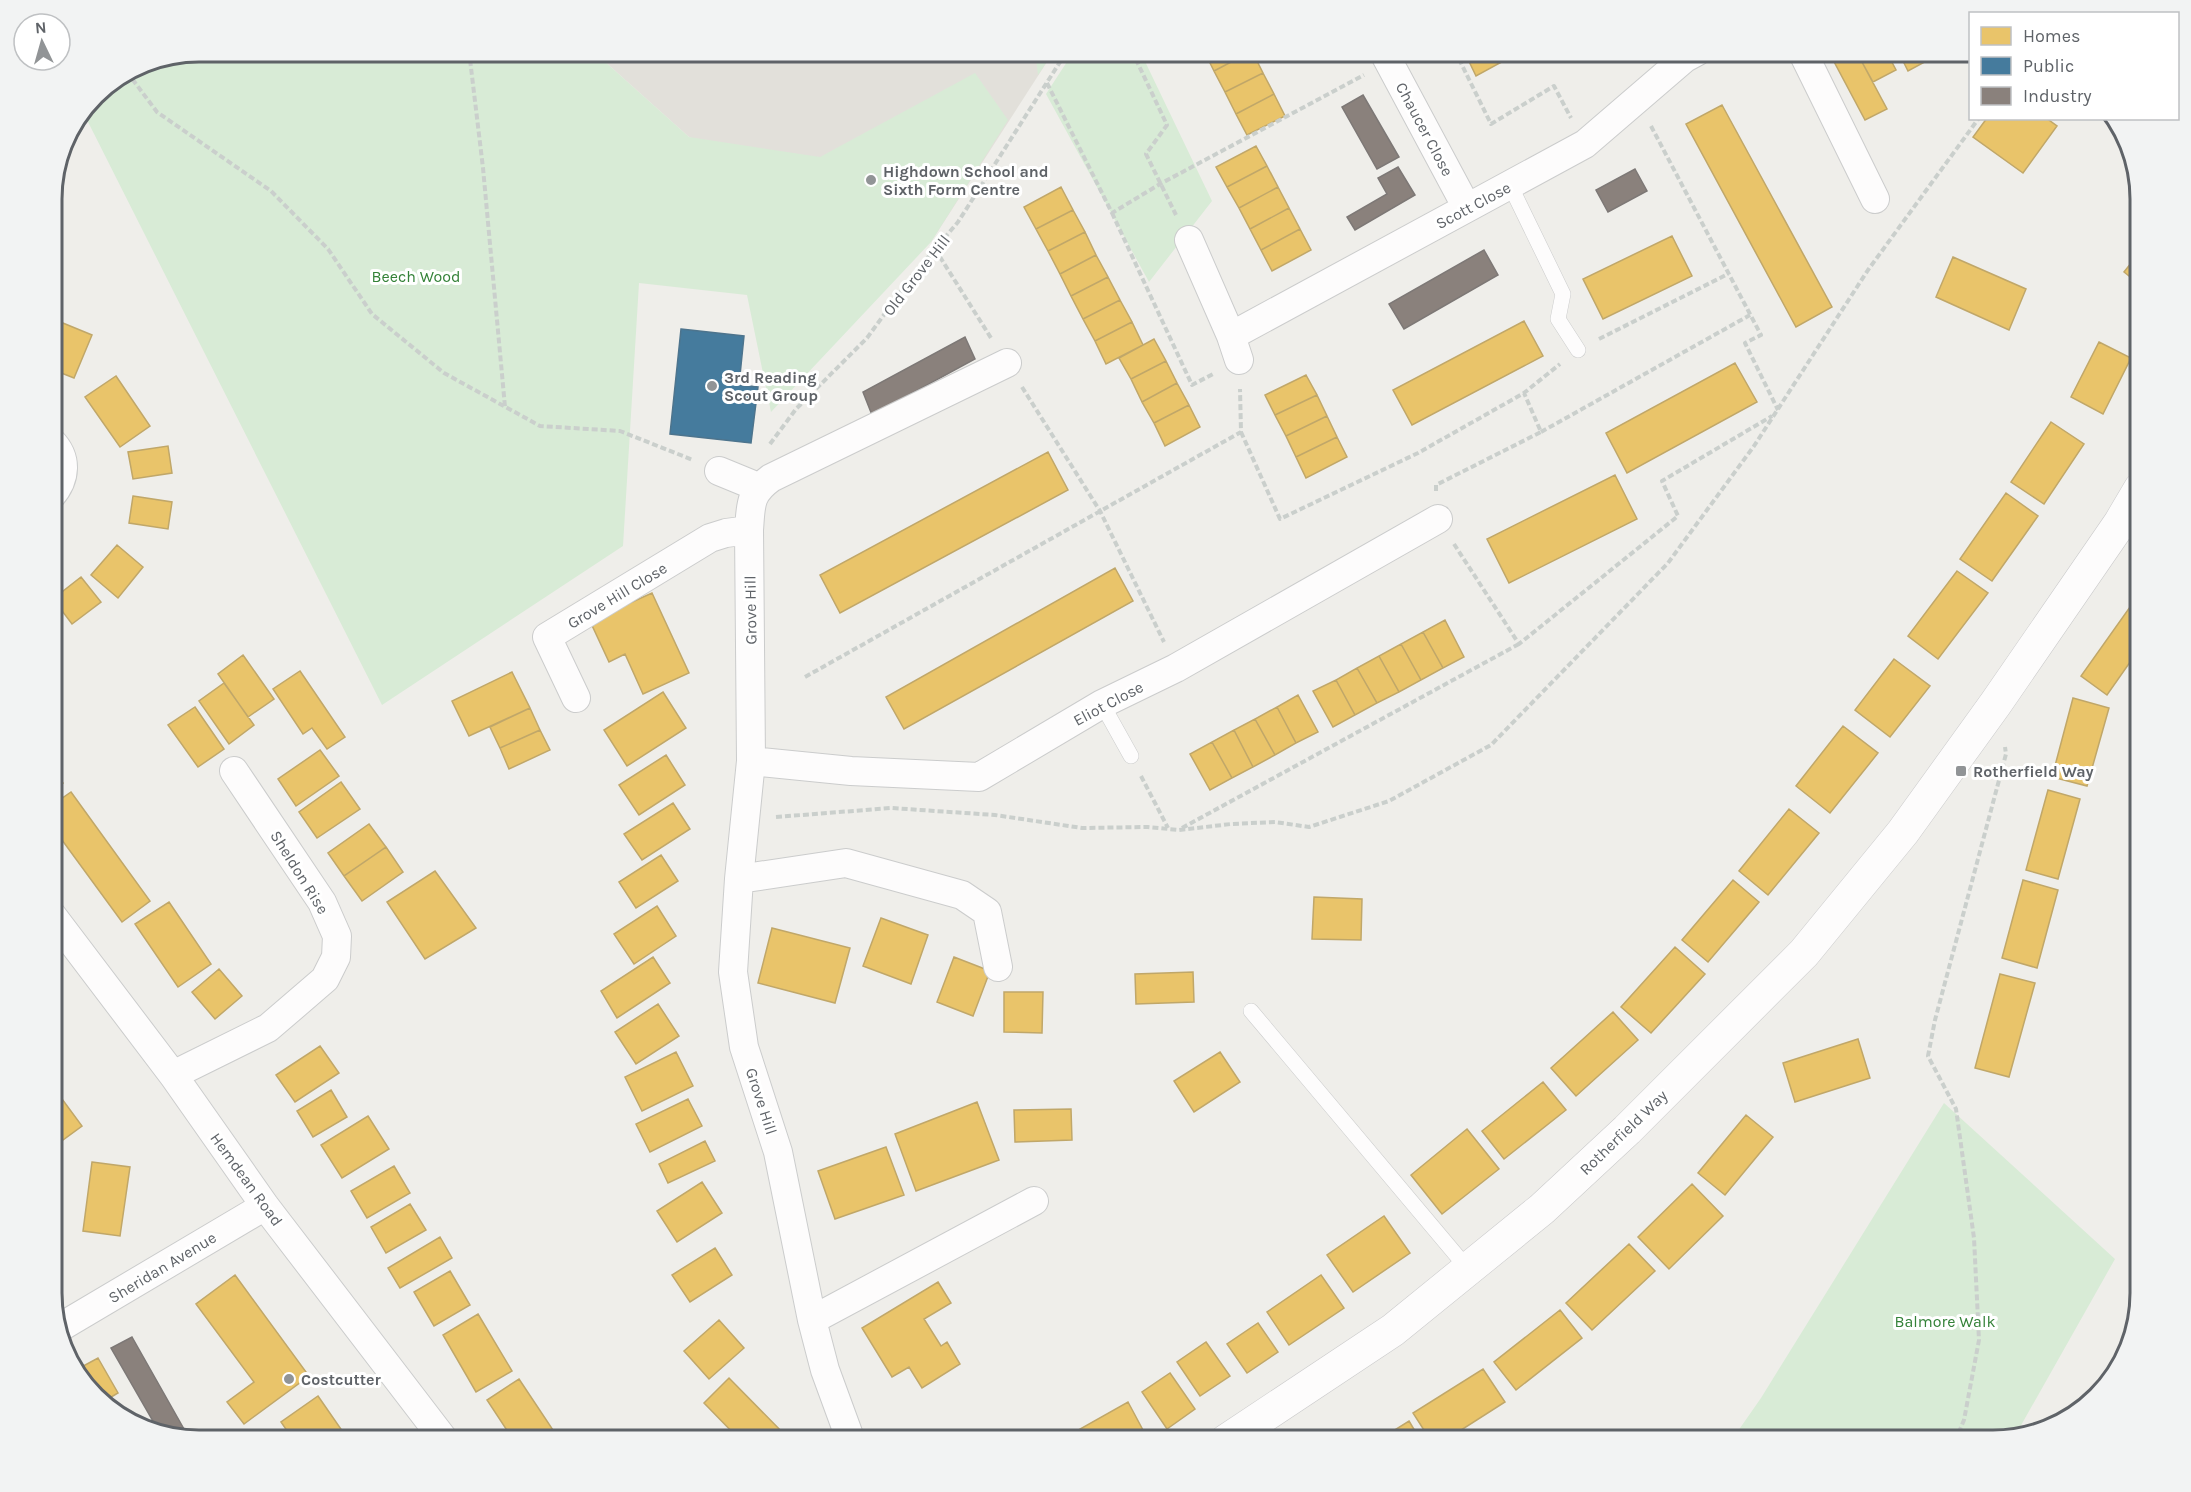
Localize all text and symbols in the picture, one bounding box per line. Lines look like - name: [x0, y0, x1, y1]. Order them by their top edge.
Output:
- north arrow: [12, 12, 72, 72]
- legend: [1969, 12, 2179, 120]
- text: N: [34, 18, 47, 38]
- text: Homes: [2023, 25, 2080, 47]
- text: Public: [2023, 55, 2074, 77]
- street label: Chaucer Close: [1392, 79, 1457, 179]
- text: Industry: [2023, 85, 2092, 107]
- place label: Highdown School and Sixth Form Centre: [883, 162, 1049, 199]
- marker: Highdown School and Sixth Form Centre: [864, 173, 878, 187]
- street label: Scott Close: [1432, 178, 1514, 233]
- street label: Old Grove Hill: [879, 231, 954, 320]
- park label: Beech Wood: [372, 267, 460, 286]
- place label: 3rd Reading Scout Group: [724, 368, 818, 405]
- marker: 3rd Reading Scout Group: [705, 379, 719, 393]
- street label: Grove Hill Close: [564, 558, 670, 633]
- street label: Grove Hill: [740, 575, 761, 645]
- street label: Eliot Close: [1070, 677, 1146, 730]
- place label: Rotherfield Way: [1973, 762, 2094, 781]
- marker: Rotherfield Way: [1954, 764, 1968, 778]
- street label: Sheldon Rise: [266, 827, 333, 918]
- street label: Grove Hill: [742, 1065, 781, 1137]
- street label: Rotherfield Way: [1576, 1085, 1672, 1179]
- street label: Hemdean Road: [206, 1129, 287, 1230]
- street label: Sheridan Avenue: [105, 1228, 220, 1307]
- park label: Balmore Walk: [1895, 1312, 1995, 1331]
- place label: Costcutter: [301, 1370, 382, 1389]
- marker: Costcutter: [282, 1372, 296, 1386]

